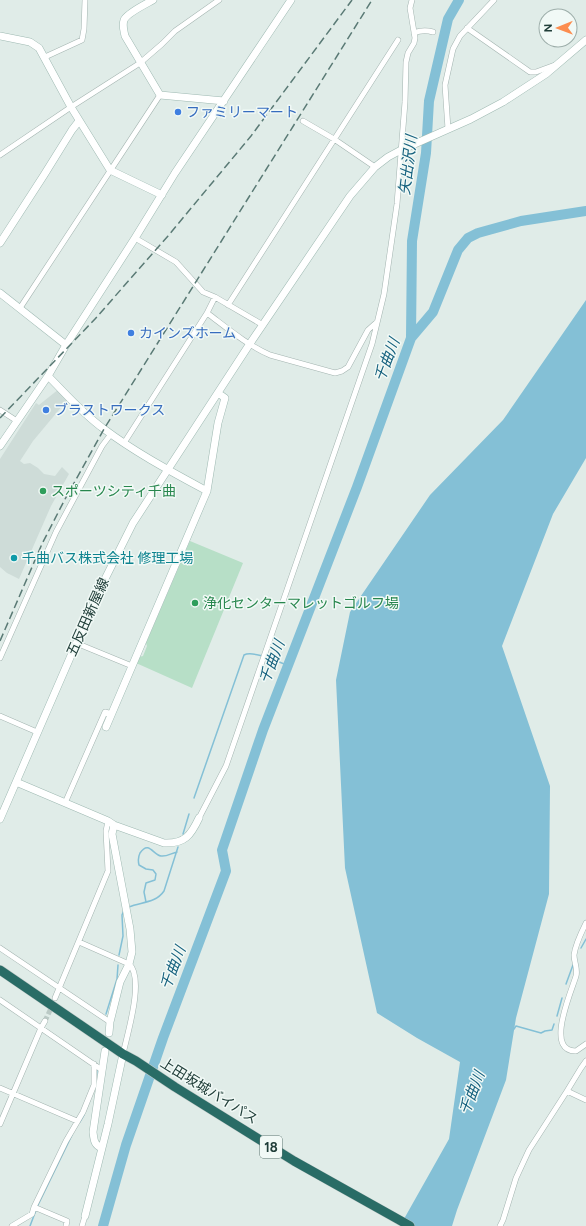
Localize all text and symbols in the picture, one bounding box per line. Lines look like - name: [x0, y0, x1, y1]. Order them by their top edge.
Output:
- north arrow: [538, 8, 578, 48]
- text: N: [542, 24, 555, 33]
- place label: ファミリーマート: [186, 104, 298, 121]
- marker: ファミリーマート: [173, 107, 183, 117]
- water label: 矢出沢川: [395, 132, 421, 196]
- place label: カインズホーム: [139, 325, 236, 342]
- marker: カインズホーム: [126, 328, 136, 338]
- water label: 千曲川: [371, 334, 404, 384]
- place label: ブラストワークス: [54, 402, 165, 419]
- marker: ブラストワークス: [41, 405, 51, 415]
- place label: スポーツシティ千曲: [51, 483, 176, 500]
- marker: スポーツシティ千曲: [38, 486, 48, 496]
- place label: 千曲バス株式会社 修理工場: [22, 550, 193, 567]
- marker: 千曲バス株式会社 修理工場: [9, 553, 19, 563]
- street label: 五反田新屋線: [63, 575, 113, 659]
- place label: 浄化センターマレットゴルフ場: [203, 595, 399, 612]
- marker: 浄化センターマレットゴルフ場: [190, 598, 200, 608]
- water label: 千曲川: [256, 636, 289, 686]
- water label: 千曲川: [157, 942, 190, 992]
- street label: 上田坂城バイパス: [157, 1054, 261, 1128]
- water label: 千曲川: [456, 1067, 489, 1117]
- road number: 18: [260, 1136, 282, 1158]

